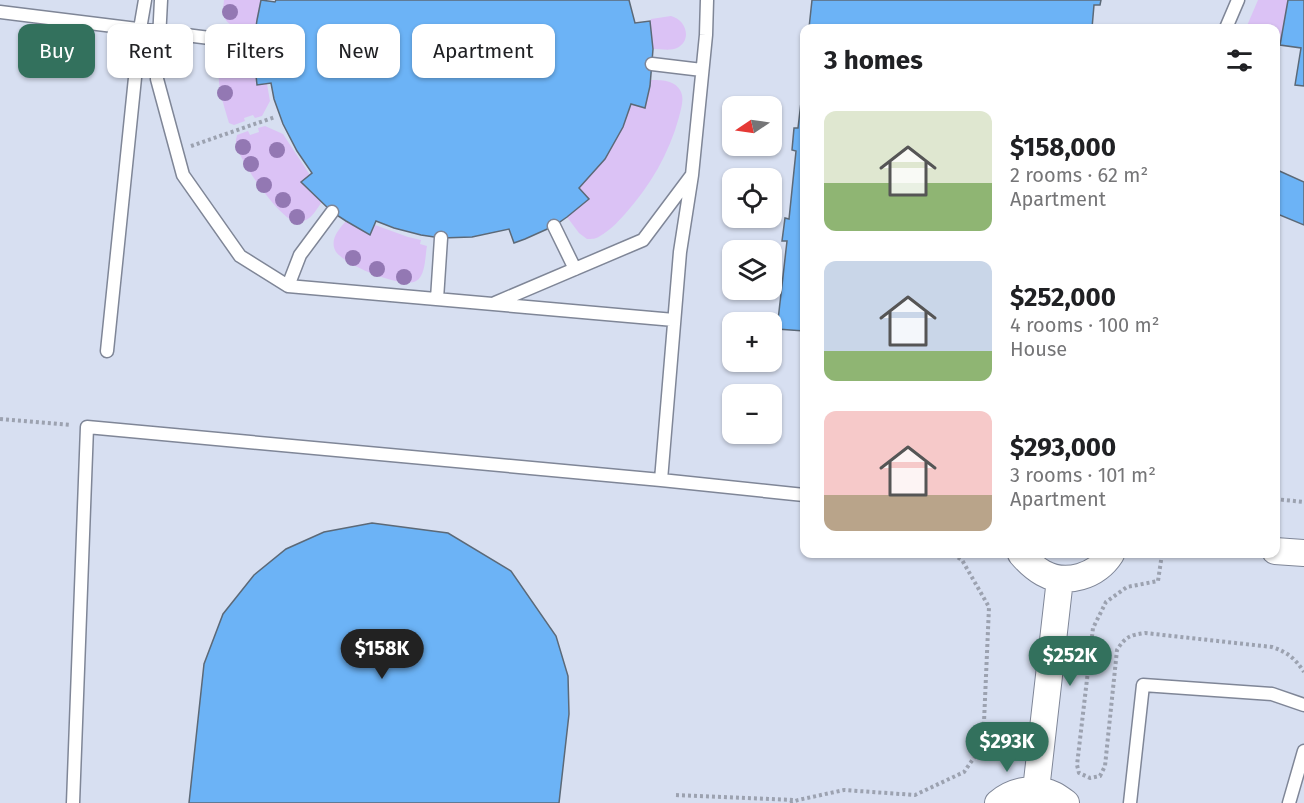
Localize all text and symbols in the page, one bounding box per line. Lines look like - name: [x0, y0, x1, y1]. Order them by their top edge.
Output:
- chip: Buy: [18, 24, 95, 78]
- chip: Rent: [107, 24, 193, 78]
- chip: Filters: [205, 24, 305, 78]
- chip: New: [317, 24, 400, 78]
- chip: Apartment: [412, 24, 555, 78]
- icon: filters: [1223, 44, 1256, 77]
- text: 3 homes: [824, 45, 923, 76]
- north arrow: [722, 96, 782, 156]
- map controls: [722, 96, 782, 444]
- text: $158,000: [1010, 132, 1116, 163]
- icon: home: [872, 135, 944, 207]
- text: 2 rooms · 62 m²: [1010, 163, 1148, 187]
- button: locate: [722, 168, 782, 228]
- text: Apartment: [1010, 187, 1106, 211]
- button: layers: [722, 240, 782, 300]
- text: $252,000: [1010, 282, 1116, 313]
- icon: home: [872, 285, 944, 357]
- button: +: [722, 312, 782, 372]
- text: 4 rooms · 100 m²: [1010, 313, 1160, 337]
- text: House: [1010, 337, 1067, 361]
- button: −: [722, 384, 782, 444]
- text: $293,000: [1010, 432, 1116, 463]
- icon: home: [872, 435, 944, 507]
- text: 3 rooms · 101 m²: [1010, 463, 1156, 487]
- text: Apartment: [1010, 487, 1106, 511]
- pin: $158K: [340, 629, 424, 680]
- text: $158K: [355, 636, 409, 660]
- pin: $252K: [1028, 636, 1112, 687]
- text: $252K: [1043, 643, 1097, 667]
- pin: $293K: [965, 722, 1049, 773]
- text: $293K: [980, 729, 1034, 753]

